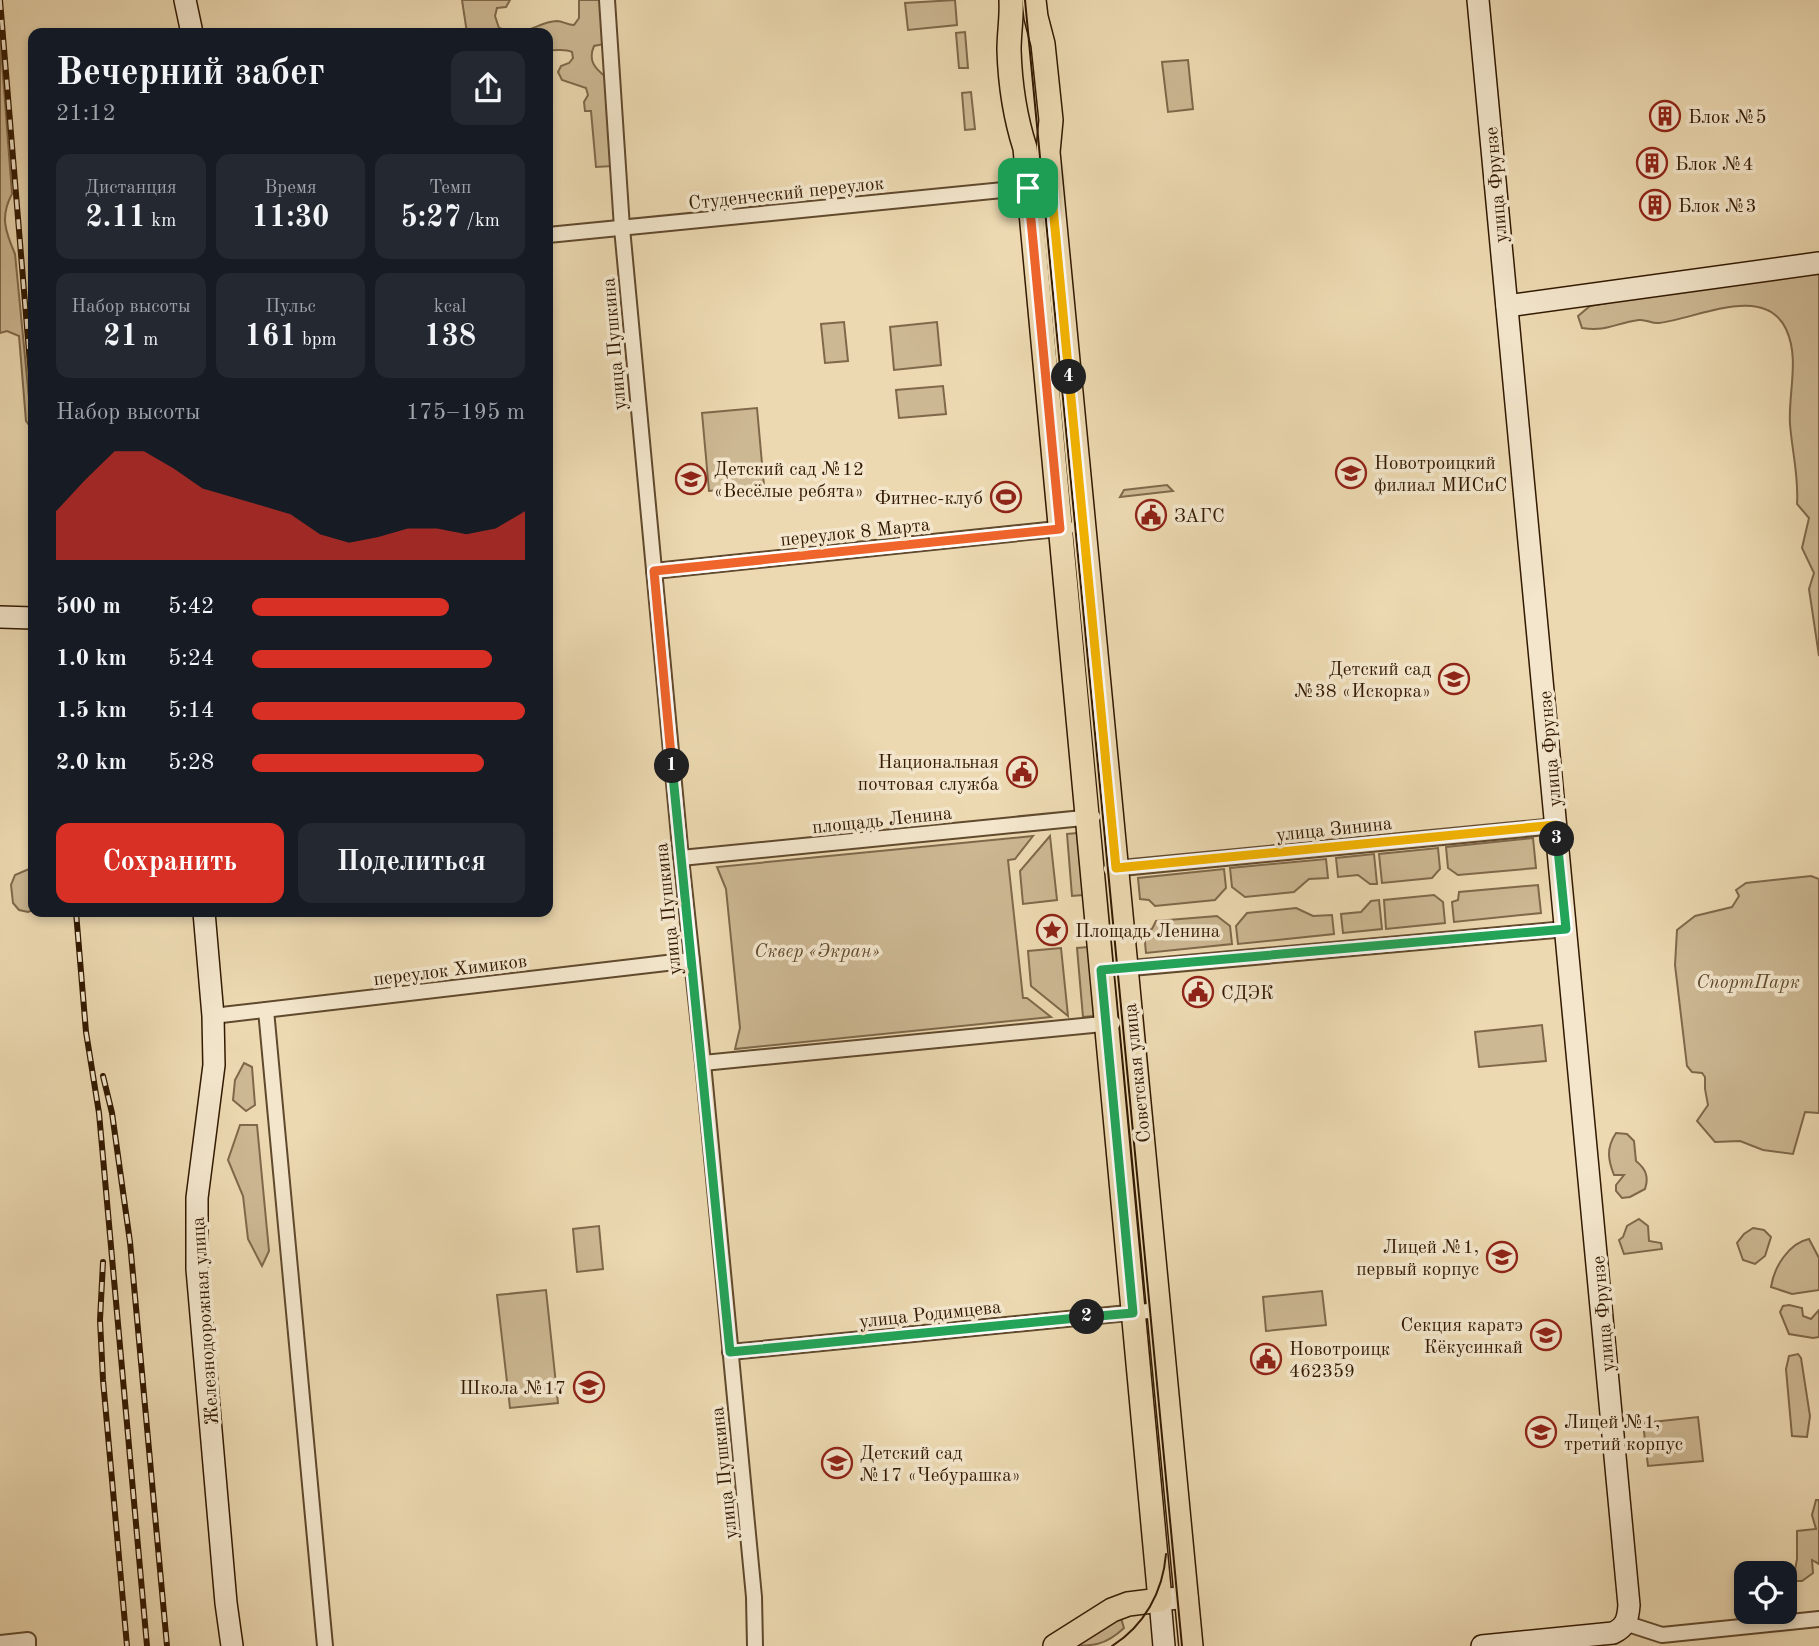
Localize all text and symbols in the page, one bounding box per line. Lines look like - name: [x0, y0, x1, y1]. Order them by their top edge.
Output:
- button: share: [451, 51, 525, 125]
- text: Вечерний забег: [56, 55, 325, 93]
- building icon: Блок №5: [1648, 99, 1682, 133]
- text: 21:12: [56, 102, 116, 125]
- place label: Блок №5: [1688, 109, 1767, 128]
- street label: улица Фрунзе: [1483, 126, 1512, 244]
- building icon: Блок №4: [1635, 146, 1669, 180]
- place label: Блок №4: [1675, 156, 1754, 175]
- pin: [998, 158, 1058, 218]
- icon: arrive: [1009, 169, 1047, 207]
- street label: Студенческий переулок: [688, 175, 885, 214]
- text: Дистанция: [85, 179, 177, 198]
- text: Время: [264, 179, 317, 198]
- text: Темп: [429, 179, 471, 198]
- building icon: Блок №3: [1638, 188, 1672, 222]
- place label: Блок №3: [1678, 198, 1757, 217]
- text: 2.11: [85, 203, 146, 233]
- text: 11:30: [251, 203, 329, 233]
- text: 5:27: [400, 203, 461, 233]
- text: km: [146, 212, 176, 231]
- text: /km: [461, 212, 500, 231]
- street label: улица Пушкина: [600, 276, 631, 411]
- text: Набор высоты: [71, 298, 190, 317]
- text: Пульс: [265, 298, 316, 317]
- text: kcal: [434, 298, 467, 317]
- text: 21: [103, 322, 138, 352]
- text: 161: [244, 322, 297, 352]
- text: 138: [424, 322, 476, 352]
- text: m: [138, 331, 158, 350]
- text: bpm: [297, 331, 337, 350]
- pin: 4: [1052, 360, 1086, 394]
- text: 4: [1063, 367, 1074, 386]
- text: Набор высоты: [56, 401, 200, 424]
- text: 175–195 m: [406, 401, 525, 424]
- place label: Новотроицкий филиал МИСиС: [1374, 455, 1507, 496]
- school or university icon: Новотроицкий филиал МИСиС: [1334, 456, 1368, 490]
- place label: Детский сад №12 «Весёлые ребята»: [714, 461, 864, 502]
- school or university icon: Детский сад №12 «Весёлые ребята»: [674, 462, 708, 496]
- sports icon: Фитнес-клуб: [989, 480, 1023, 514]
- place label: Фитнес-клуб: [875, 490, 983, 509]
- public building icon: ЗАГС: [1134, 498, 1168, 532]
- place label: ЗАГС: [1174, 508, 1225, 527]
- street label: переулок 8 Марта: [779, 516, 932, 551]
- text: 500 m: [56, 595, 121, 618]
- text: 5:42: [168, 595, 214, 618]
- text: 1.0 km: [56, 647, 127, 670]
- text: 5:24: [168, 647, 214, 670]
- place label: Детский сад №38 «Искорка»: [1294, 661, 1432, 702]
- school or university icon: Детский сад №38 «Искорка»: [1437, 662, 1471, 696]
- street label: улица Фрунзе: [1537, 690, 1566, 808]
- text: 1.5 km: [56, 699, 127, 722]
- text: 5:14: [168, 699, 214, 722]
- pin: 1: [654, 748, 690, 784]
- text: 2.0 km: [56, 751, 127, 774]
- text: 5:28: [168, 751, 214, 774]
- place label: Национальная почтовая служба: [858, 754, 1000, 795]
- public building icon: Национальная почтовая служба: [1005, 755, 1039, 789]
- text: 1: [666, 756, 677, 775]
- street label: площадь Ленина: [811, 805, 954, 838]
- street label: улица Зинина: [1275, 815, 1394, 846]
- pin: 3: [1540, 822, 1574, 856]
- button: Сохранить: [56, 823, 284, 903]
- button: Поделиться: [298, 823, 525, 903]
- text: 3: [1551, 829, 1562, 848]
- street label: улица Пушкина: [653, 841, 686, 976]
- place icon: Площадь Ленина: [1035, 913, 1069, 947]
- place label: Площадь Ленина: [1075, 923, 1221, 942]
- park label: Сквер «Экран»: [754, 943, 880, 962]
- street label: переулок Химиков: [373, 953, 528, 990]
- park label: СпортПарк: [1696, 974, 1800, 993]
- public building icon: СДЭК: [1181, 975, 1215, 1009]
- place label: СДЭК: [1221, 985, 1274, 1004]
- street label: Советская улица: [1122, 1002, 1155, 1143]
- street label: Железнодорожная улица: [190, 1215, 223, 1426]
- place label: Лицей №1, первый корпус: [1356, 1239, 1479, 1280]
- school or university icon: Лицей №1, первый корпус: [1485, 1240, 1519, 1274]
- street label: улица Фрунзе: [1590, 1255, 1619, 1373]
- street label: улица Родимцева: [858, 1299, 1003, 1332]
- pin: 2: [1070, 1300, 1104, 1334]
- text: 2: [1081, 1307, 1092, 1326]
- place label: Секция каратэ Кёкусинкай: [1401, 1317, 1523, 1358]
- school or university icon: Секция каратэ Кёкусинкай: [1529, 1318, 1563, 1352]
- place label: Новотроицк 462359: [1289, 1341, 1391, 1382]
- public building icon: Новотроицк 462359: [1249, 1342, 1283, 1376]
- school or university icon: Школа №17: [572, 1370, 606, 1404]
- place label: Школа №17: [459, 1380, 566, 1399]
- street label: улица Пушкина: [709, 1405, 742, 1540]
- place label: Лицей №1, третий корпус: [1564, 1414, 1683, 1455]
- school or university icon: Лицей №1, третий корпус: [1524, 1415, 1558, 1449]
- place label: Детский сад №17 «Чебурашка»: [860, 1445, 1021, 1486]
- school or university icon: Детский сад №17 «Чебурашка»: [820, 1446, 854, 1480]
- map controls: [1734, 1561, 1797, 1624]
- button: locate: [1734, 1561, 1797, 1624]

